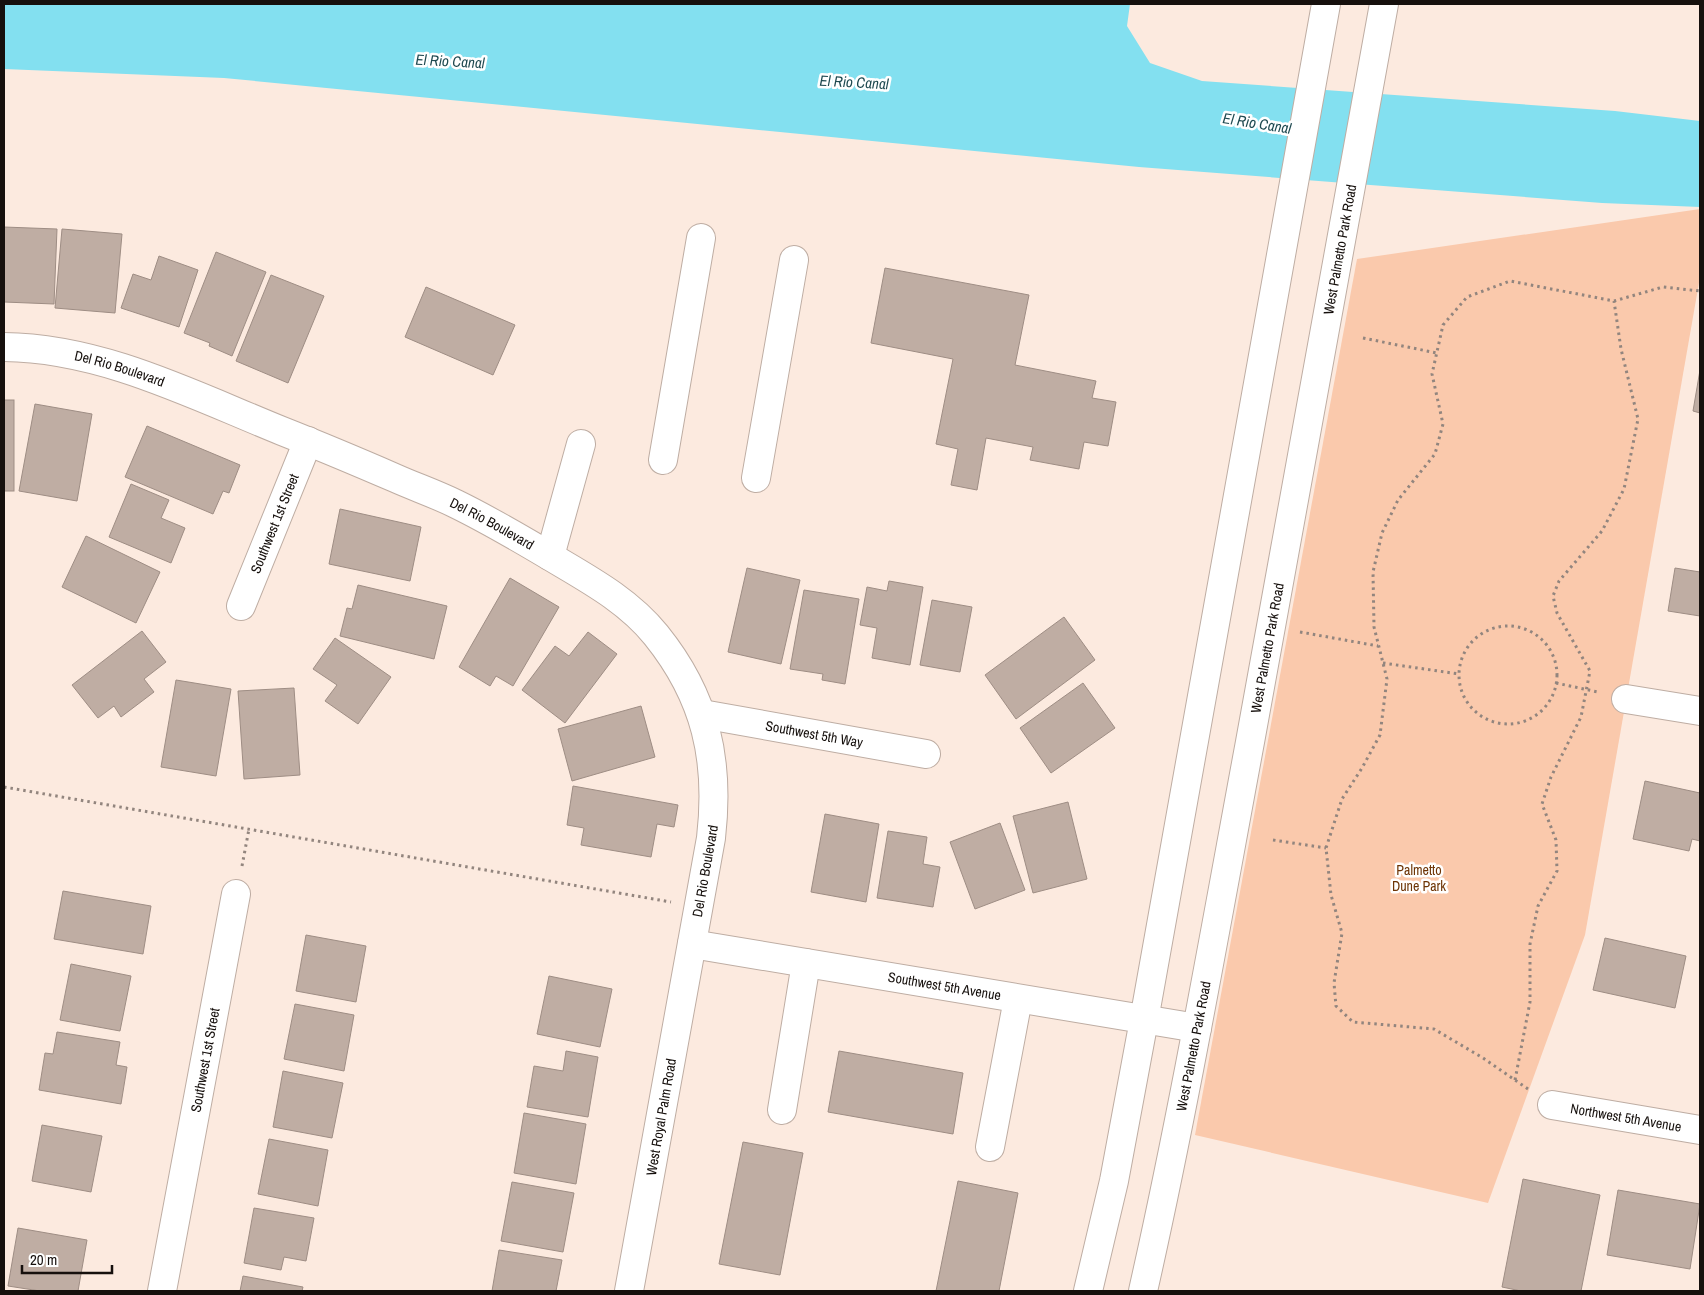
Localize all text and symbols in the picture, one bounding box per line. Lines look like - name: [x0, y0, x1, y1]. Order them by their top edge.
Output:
- water label: El Rio Canal: [415, 49, 485, 73]
- water label: El Rio Canal: [819, 70, 889, 94]
- water label: El Rio Canal: [1221, 107, 1293, 139]
- street label: West Palmetto Park Road: [1319, 183, 1360, 316]
- street label: Del Rio Boulevard: [73, 346, 167, 391]
- street label: Southwest 1st Street: [246, 471, 303, 576]
- street label: Del Rio Boulevard: [447, 493, 537, 554]
- street label: West Palmetto Park Road: [1246, 581, 1288, 715]
- street label: Southwest 5th Way: [764, 717, 865, 752]
- street label: Del Rio Boulevard: [688, 824, 722, 918]
- park label: Palmetto Dune Park: [1392, 861, 1446, 895]
- street label: Southwest 5th Avenue: [887, 968, 1002, 1004]
- street label: West Palmetto Park Road: [1172, 980, 1215, 1113]
- street label: Southwest 1st Street: [186, 1006, 224, 1114]
- street label: West Royal Palm Road: [642, 1057, 680, 1177]
- street label: Northwest 5th Avenue: [1569, 1099, 1683, 1136]
- scale bar: [22, 1242, 112, 1274]
- text: 20 m: [30, 1249, 57, 1270]

